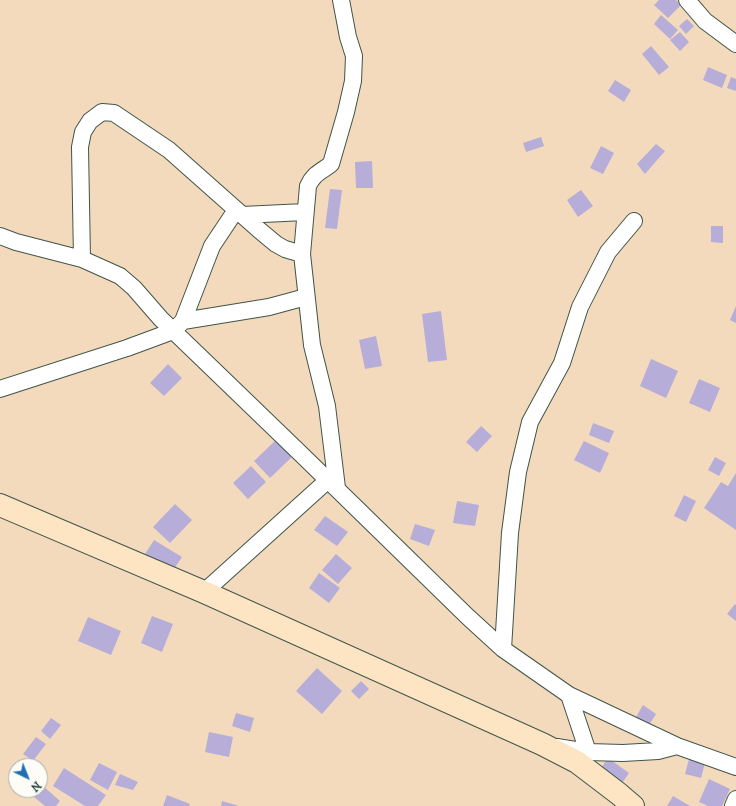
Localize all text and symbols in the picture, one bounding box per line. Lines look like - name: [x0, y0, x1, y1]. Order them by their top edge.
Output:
- north arrow: [8, 758, 48, 798]
- text: N: [27, 778, 44, 794]

